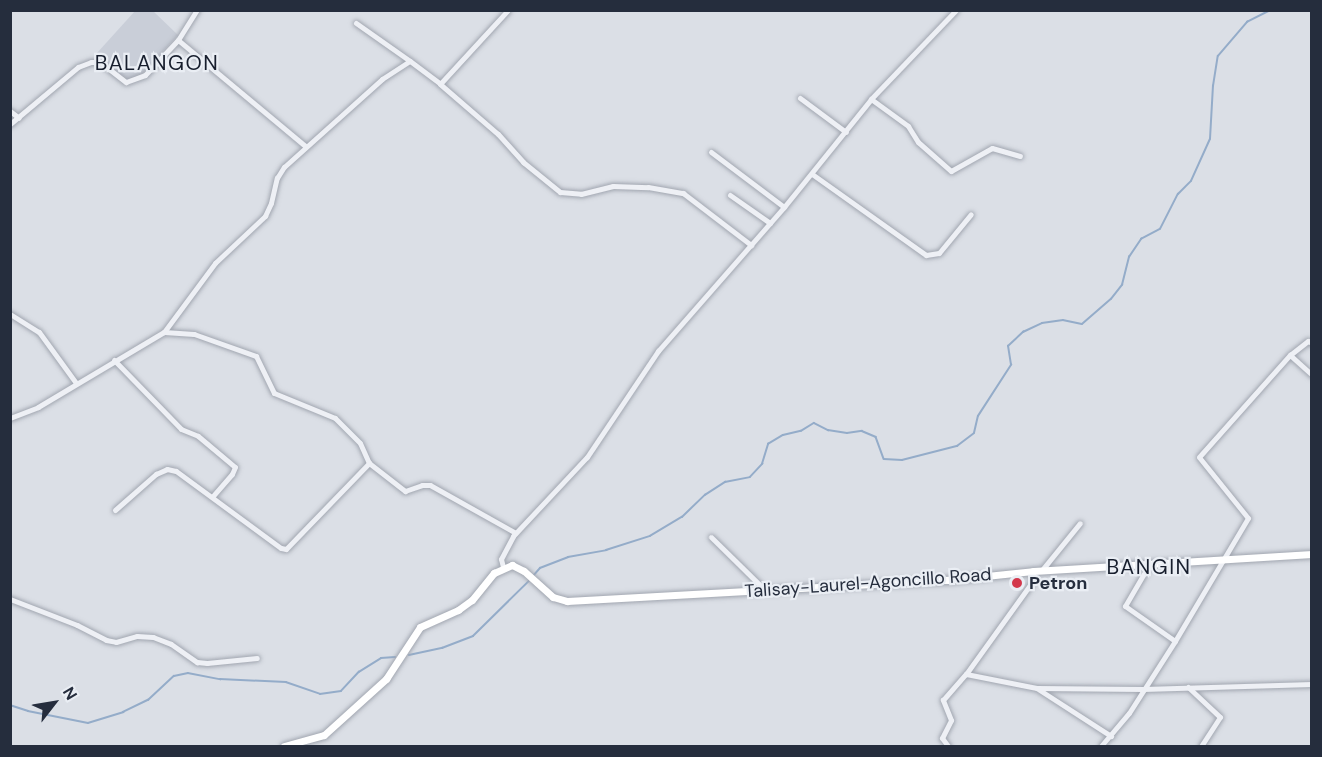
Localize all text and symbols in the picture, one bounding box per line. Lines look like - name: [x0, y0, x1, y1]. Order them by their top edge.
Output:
- district label: BALANGON: [95, 50, 219, 76]
- district label: BANGIN: [1106, 554, 1192, 580]
- street label: Talisay-Laurel-Agoncillo Road: [744, 564, 992, 602]
- place label: Petron: [1029, 572, 1087, 594]
- marker: Petron: [1010, 576, 1024, 590]
- north arrow: [24, 673, 84, 733]
- text: N: [58, 683, 82, 704]

